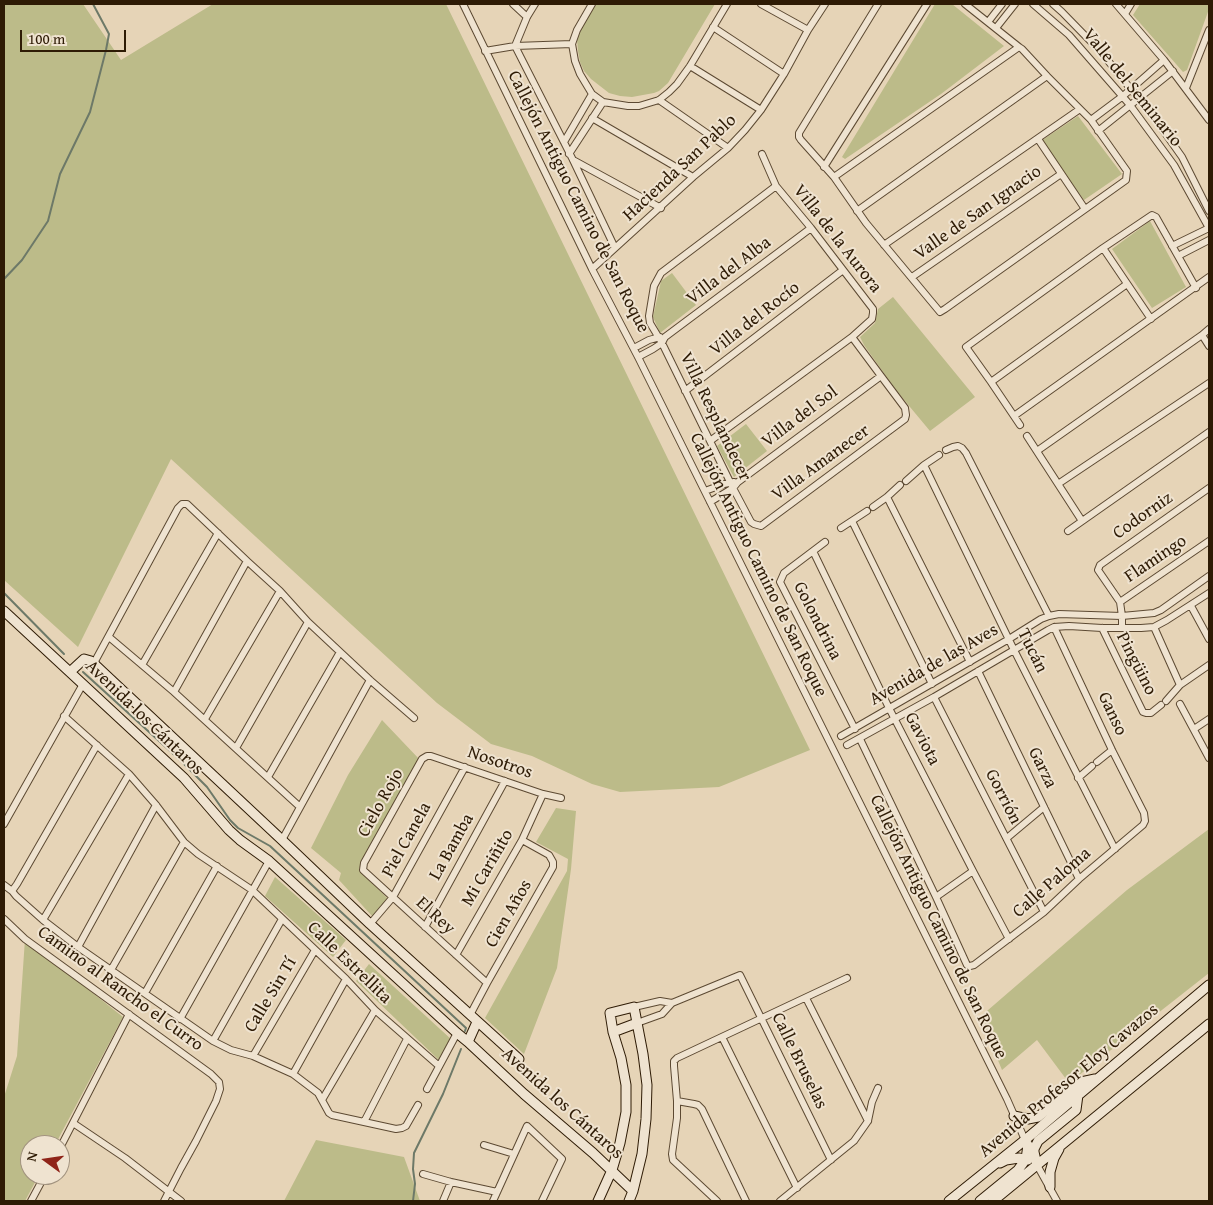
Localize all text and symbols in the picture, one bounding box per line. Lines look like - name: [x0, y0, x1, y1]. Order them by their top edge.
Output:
- scale bar: [22, 20, 129, 52]
- street label: Valle del Seminario: [1078, 24, 1186, 152]
- text: 100 m: [28, 28, 65, 49]
- street label: Callejón Antiguo Camino de San Roque: [502, 67, 654, 337]
- street label: Hacienda San Pablo: [619, 110, 741, 226]
- street label: Valle de San Ignacio: [910, 161, 1046, 265]
- street label: Villa de la Aurora: [788, 180, 886, 298]
- street label: Villa del Alba: [682, 232, 776, 310]
- street label: Villa del Rocío: [706, 277, 804, 361]
- street label: Villa Resplandecer: [674, 349, 756, 485]
- street label: Villa del Sol: [758, 381, 842, 453]
- street label: Villa Amanecer: [768, 420, 874, 506]
- street label: Callejón Antiguo Camino de San Roque: [684, 429, 832, 701]
- street label: Codorniz: [1109, 488, 1177, 544]
- street label: Flamingo: [1121, 530, 1191, 588]
- street label: Golondrina: [788, 578, 846, 664]
- street label: Avenida de las Aves: [866, 619, 1002, 711]
- street label: Tucán: [1012, 625, 1052, 677]
- street label: Pingüino: [1111, 629, 1161, 699]
- street label: Avenida los Cántaros: [80, 656, 208, 780]
- street label: Ganso: [1093, 689, 1131, 739]
- street label: Gaviota: [899, 709, 945, 769]
- street label: Nosotros: [465, 742, 535, 784]
- street label: Garza: [1023, 744, 1061, 792]
- street label: Cielo Rojo: [353, 765, 409, 841]
- street label: Gorrión: [980, 766, 1026, 828]
- street label: Callejón Antiguo Camino de San Roque: [864, 791, 1012, 1063]
- street label: Piel Canela: [378, 799, 436, 881]
- street label: La Bamba: [425, 810, 479, 884]
- street label: Mi Cariñito: [457, 826, 519, 910]
- street label: Calle Paloma: [1009, 843, 1095, 923]
- street label: Cien Años: [481, 876, 537, 952]
- street label: El Rey: [411, 892, 459, 940]
- street label: Calle Estrellita: [302, 917, 396, 1009]
- street label: Camino al Rancho el Curro: [33, 922, 207, 1056]
- street label: Calle Sin Tí: [240, 953, 302, 1037]
- street label: Avenida Profesor Eloy Cavazos: [975, 1000, 1163, 1162]
- street label: Calle Bruselas: [766, 1009, 832, 1113]
- street label: Avenida los Cántaros: [497, 1044, 627, 1164]
- north arrow: [20, 1135, 70, 1185]
- text: N: [21, 1150, 42, 1164]

